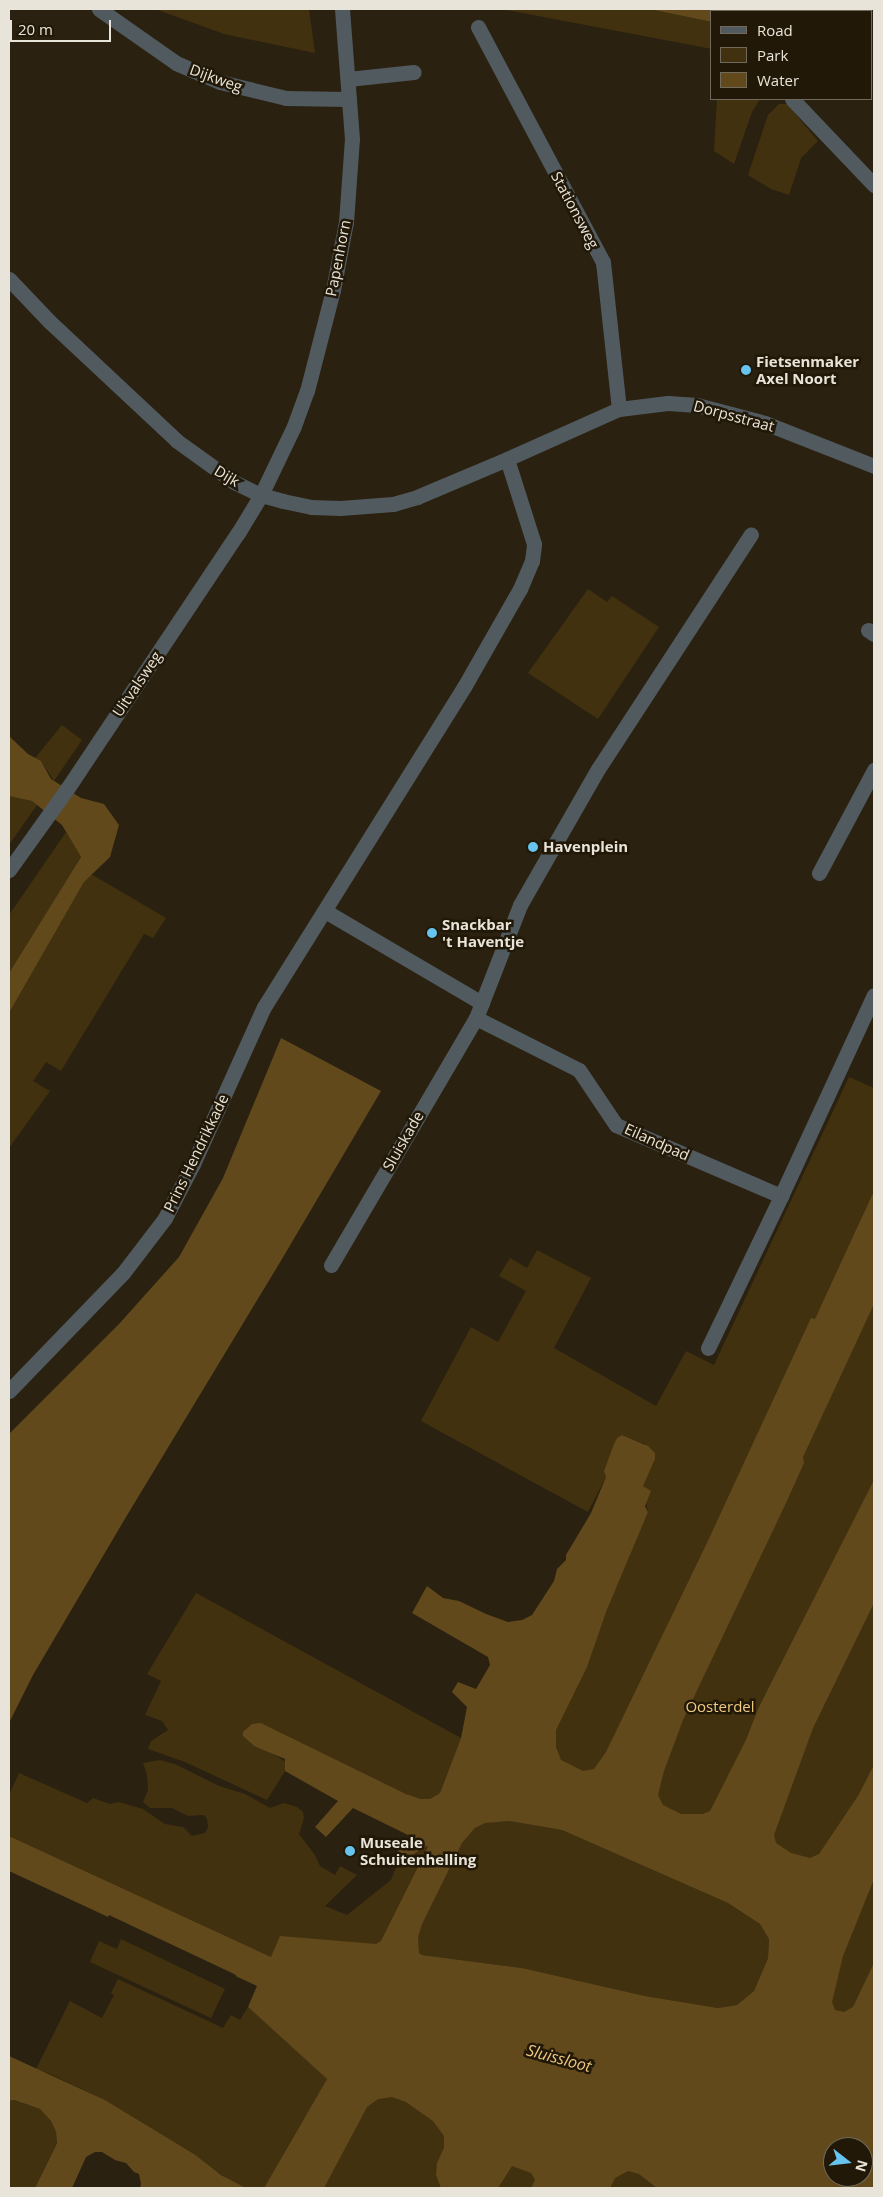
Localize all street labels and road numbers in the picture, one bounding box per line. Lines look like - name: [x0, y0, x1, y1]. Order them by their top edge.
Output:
- street label: Dijkweg: [187, 60, 245, 96]
- street label: Stationsweg: [547, 168, 603, 252]
- street label: Papenhorn: [322, 218, 354, 298]
- street label: Dorpsstraat: [692, 397, 776, 435]
- street label: Dijk: [211, 462, 243, 490]
- street label: Uitvalsweg: [109, 648, 165, 720]
- street label: Prins Hendrikkade: [160, 1091, 232, 1215]
- street label: Sluiskade: [379, 1108, 427, 1174]
- street label: Eilandpad: [622, 1120, 692, 1164]

